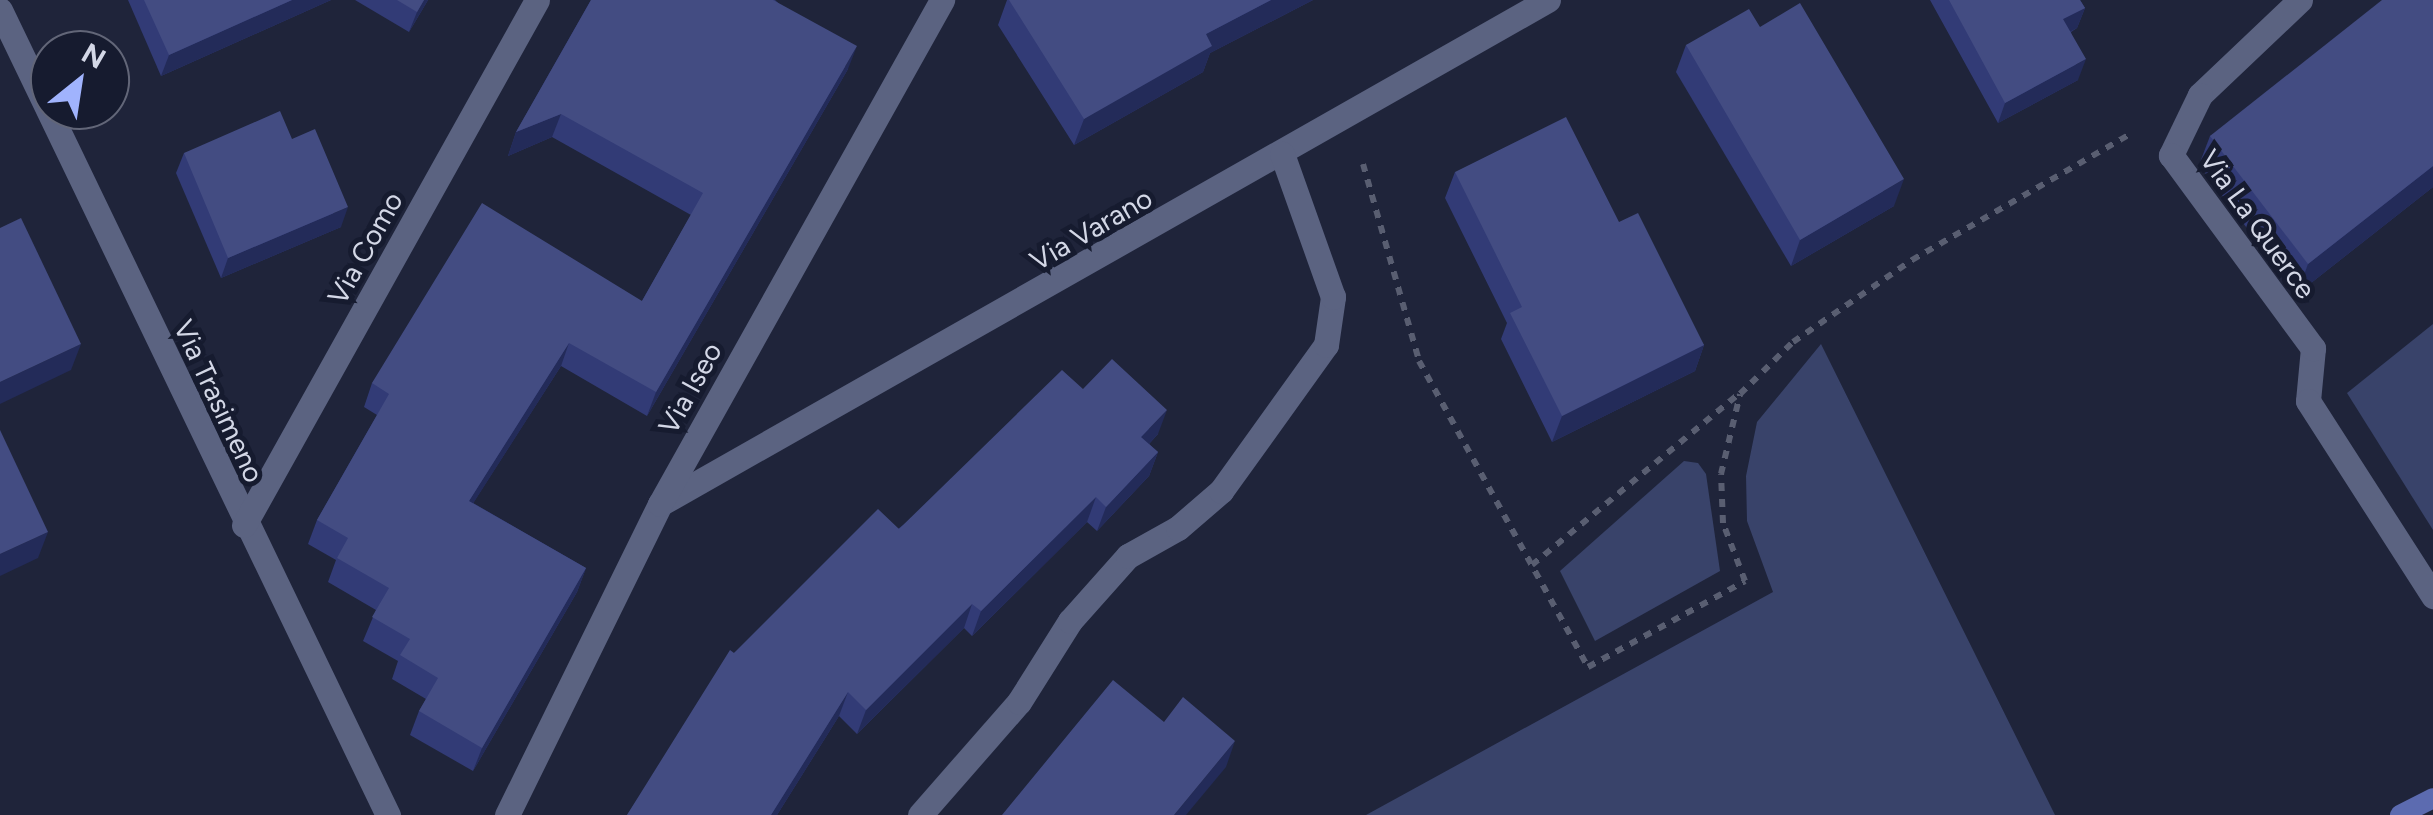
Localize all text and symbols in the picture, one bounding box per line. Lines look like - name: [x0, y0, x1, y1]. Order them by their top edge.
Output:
- north arrow: [30, 30, 130, 130]
- text: N: [76, 36, 112, 76]
- street label: Via La Querce: [2193, 143, 2323, 305]
- street label: Via Varano: [1024, 181, 1158, 277]
- street label: Via Como: [320, 186, 410, 310]
- street label: Via Trasimeno: [167, 314, 271, 488]
- street label: Via Iseo: [651, 336, 729, 440]

